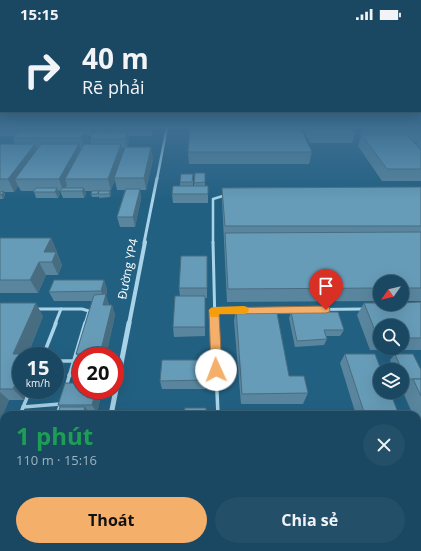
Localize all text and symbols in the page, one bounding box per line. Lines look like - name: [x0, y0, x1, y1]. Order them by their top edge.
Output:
- text: 15:15: [20, 4, 59, 24]
- text: 40 m: [82, 39, 149, 77]
- icon: right: [16, 44, 68, 96]
- text: Rẽ phải: [82, 75, 145, 99]
- street label: Đường YP4: [113, 237, 142, 301]
- pin: [309, 269, 343, 310]
- icon: arrive: [315, 275, 337, 297]
- north arrow: [373, 275, 409, 311]
- map controls: [373, 275, 409, 399]
- button: search: [373, 319, 409, 355]
- speed limit sign: 20: [72, 347, 124, 399]
- position arrow: [195, 349, 237, 391]
- text: 15: [27, 354, 49, 381]
- button: layers: [373, 363, 409, 399]
- text: km/h: [26, 376, 50, 390]
- text: 1 phút: [16, 419, 93, 452]
- button: close: [363, 424, 405, 466]
- text: 110 m · 15:16: [16, 451, 97, 469]
- button: Thoát: [16, 497, 207, 543]
- button: Chia sẻ: [215, 497, 405, 543]

